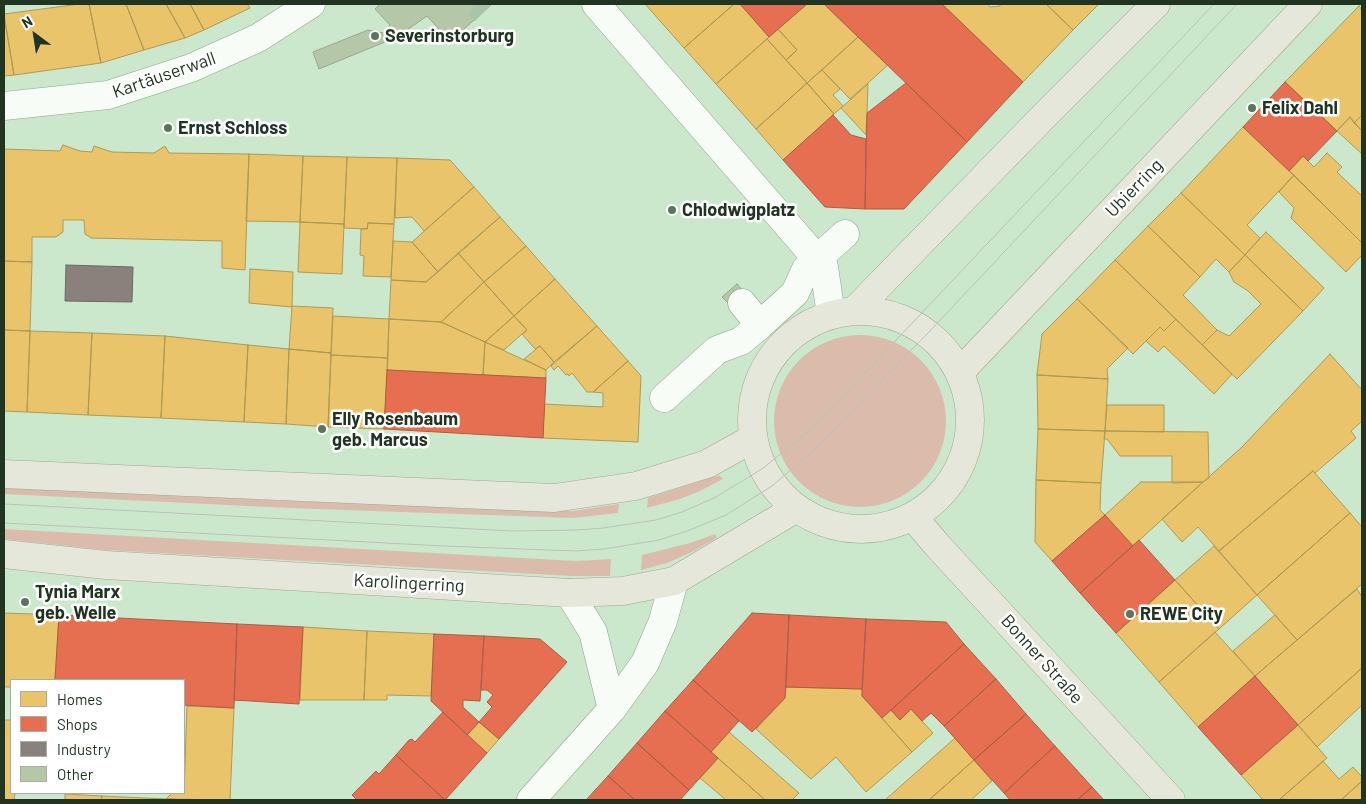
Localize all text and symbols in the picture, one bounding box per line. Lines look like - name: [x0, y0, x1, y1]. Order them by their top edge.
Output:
- north arrow: [10, 10, 60, 60]
- text: N: [19, 12, 35, 31]
- place label: Severinstorburg: [385, 25, 514, 47]
- marker: Severinstorburg: [369, 30, 381, 42]
- street label: Kartäuserwall: [109, 47, 219, 103]
- place label: Felix Dahl: [1262, 97, 1338, 119]
- marker: Felix Dahl: [1246, 102, 1258, 114]
- place label: Ernst Schloss: [178, 117, 287, 139]
- marker: Ernst Schloss: [162, 122, 174, 134]
- street label: Ubierring: [1101, 154, 1167, 222]
- place label: Chlodwigplatz: [682, 199, 795, 221]
- marker: Chlodwigplatz: [666, 204, 678, 216]
- place label: Elly Rosenbaum geb. Marcus: [332, 408, 458, 450]
- marker: Elly Rosenbaum geb. Marcus: [316, 423, 328, 435]
- street label: Karolingerring: [353, 569, 465, 597]
- place label: Tynia Marx geb. Welle: [35, 581, 120, 624]
- marker: Tynia Marx geb. Welle: [19, 596, 31, 608]
- place label: REWE City: [1140, 603, 1223, 625]
- marker: REWE City: [1124, 608, 1136, 620]
- street label: Bonner Straße: [996, 610, 1088, 708]
- legend: [10, 679, 185, 794]
- text: Homes: [57, 690, 102, 708]
- text: Shops: [57, 715, 97, 733]
- text: Industry: [57, 740, 111, 758]
- text: Other: [57, 765, 93, 783]

